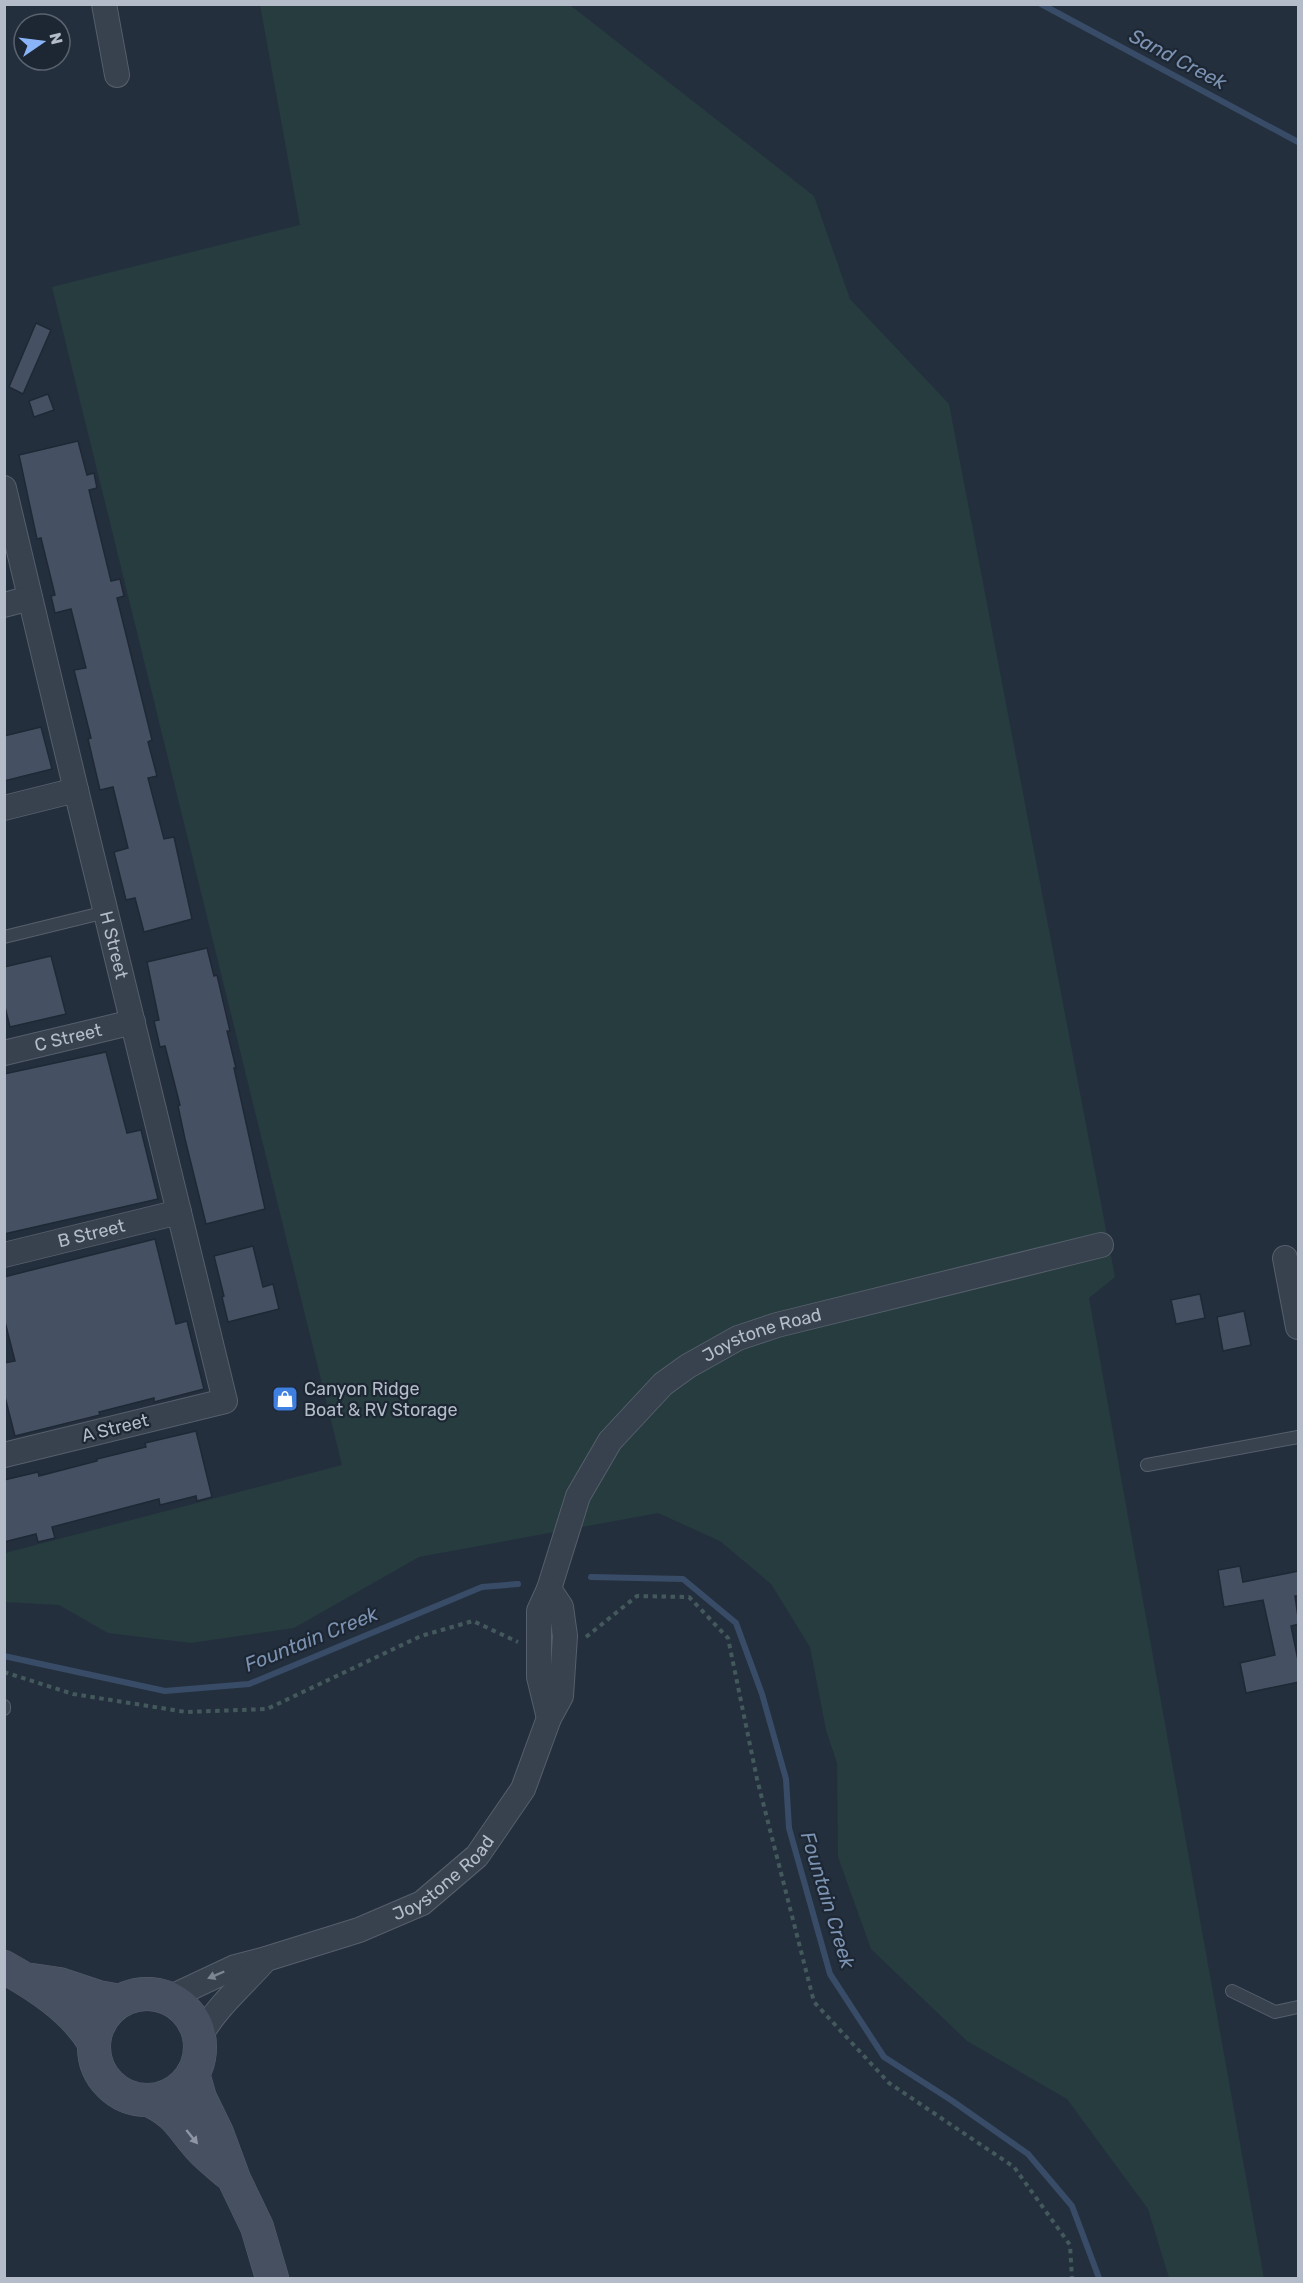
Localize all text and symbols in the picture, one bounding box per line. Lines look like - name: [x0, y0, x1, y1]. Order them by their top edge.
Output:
- north arrow: [12, 12, 72, 72]
- water label: Sand Creek: [1125, 23, 1231, 95]
- text: N: [45, 31, 67, 46]
- street label: H Street: [95, 909, 133, 981]
- street label: C Street: [32, 1019, 104, 1056]
- street label: B Street: [55, 1215, 127, 1252]
- street label: Joystone Road: [698, 1303, 824, 1367]
- place label: Canyon Ridge Boat & RV Storage: [304, 1378, 458, 1421]
- shop icon: Canyon Ridge Boat & RV Storage: [270, 1384, 300, 1414]
- street label: A Street: [79, 1409, 151, 1447]
- water label: Fountain Creek: [241, 1601, 382, 1677]
- water label: Fountain Creek: [796, 1829, 860, 1972]
- street label: Joystone Road: [389, 1831, 499, 1925]
- one-way arrow: [208, 1970, 225, 1979]
- one-way arrow: [186, 2130, 198, 2145]

